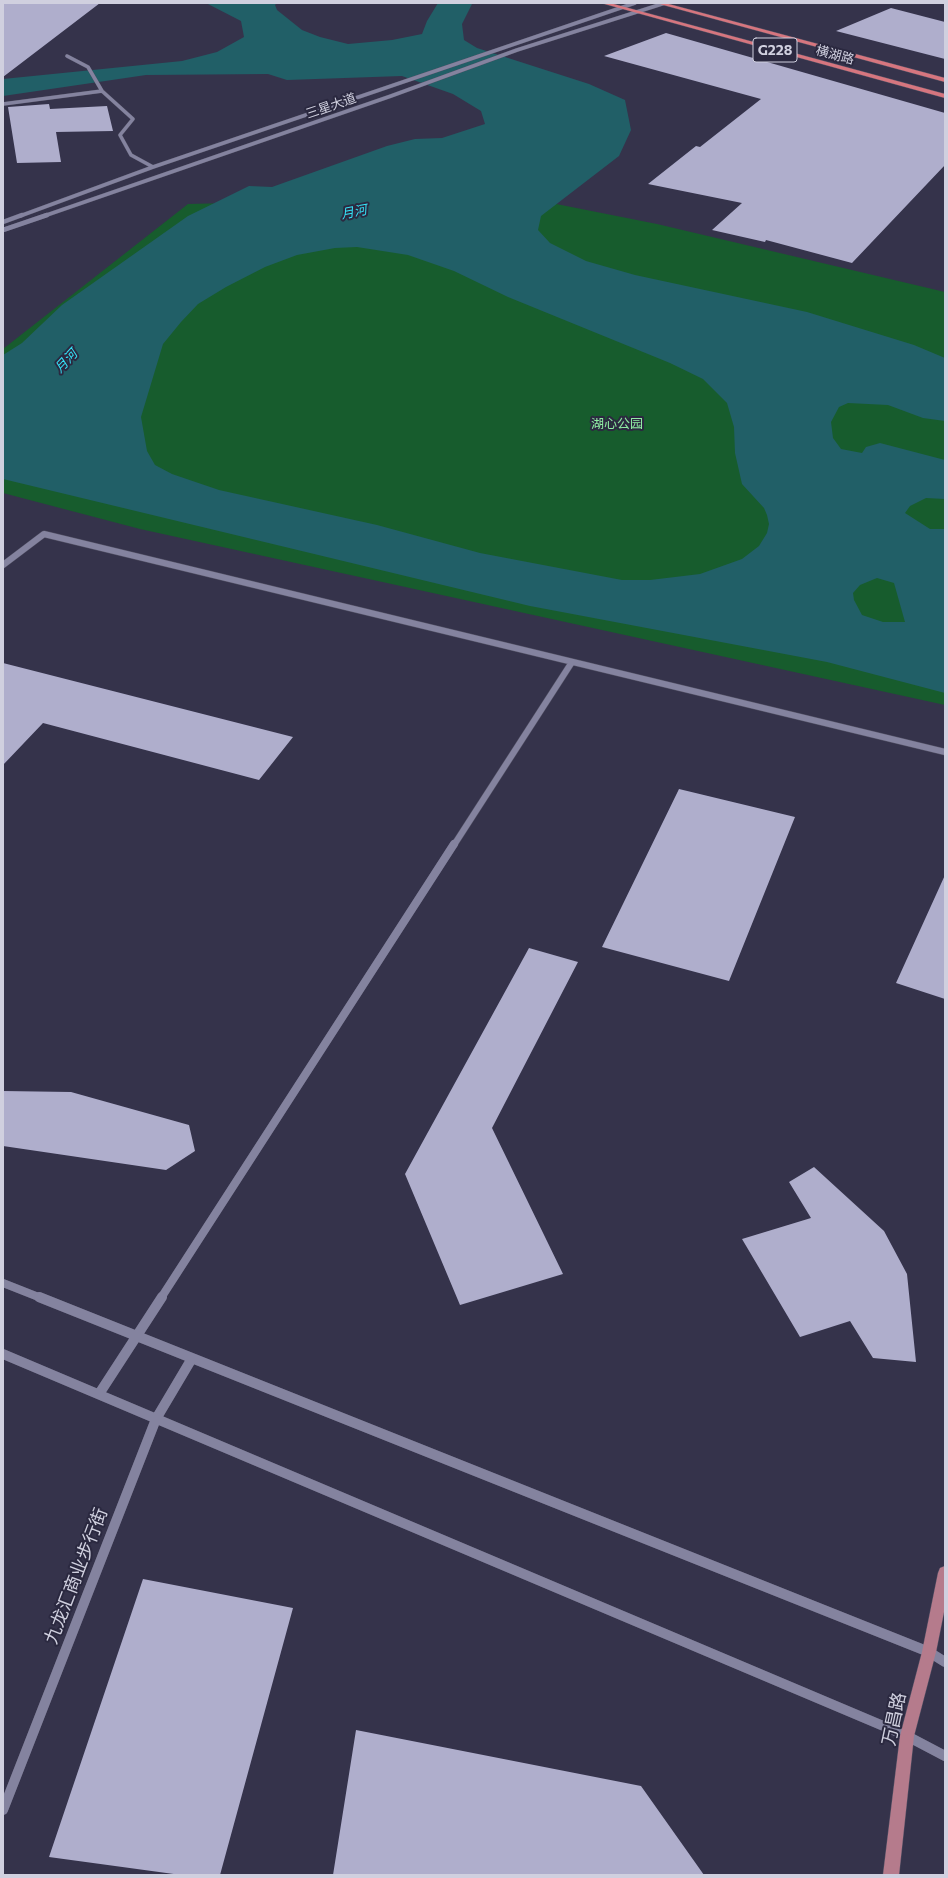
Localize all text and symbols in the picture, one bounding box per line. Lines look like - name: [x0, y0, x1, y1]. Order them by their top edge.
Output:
- road number: G228: [753, 38, 797, 62]
- street label: 横湖路: [814, 42, 856, 68]
- street label: 三星大道: [304, 90, 358, 122]
- water label: 月河: [340, 202, 368, 222]
- water label: 月河: [51, 346, 81, 376]
- park label: 湖心公园: [591, 416, 643, 432]
- street label: 九龙汇商业步行街: [40, 1505, 112, 1647]
- street label: 万昌路: [878, 1690, 910, 1748]

